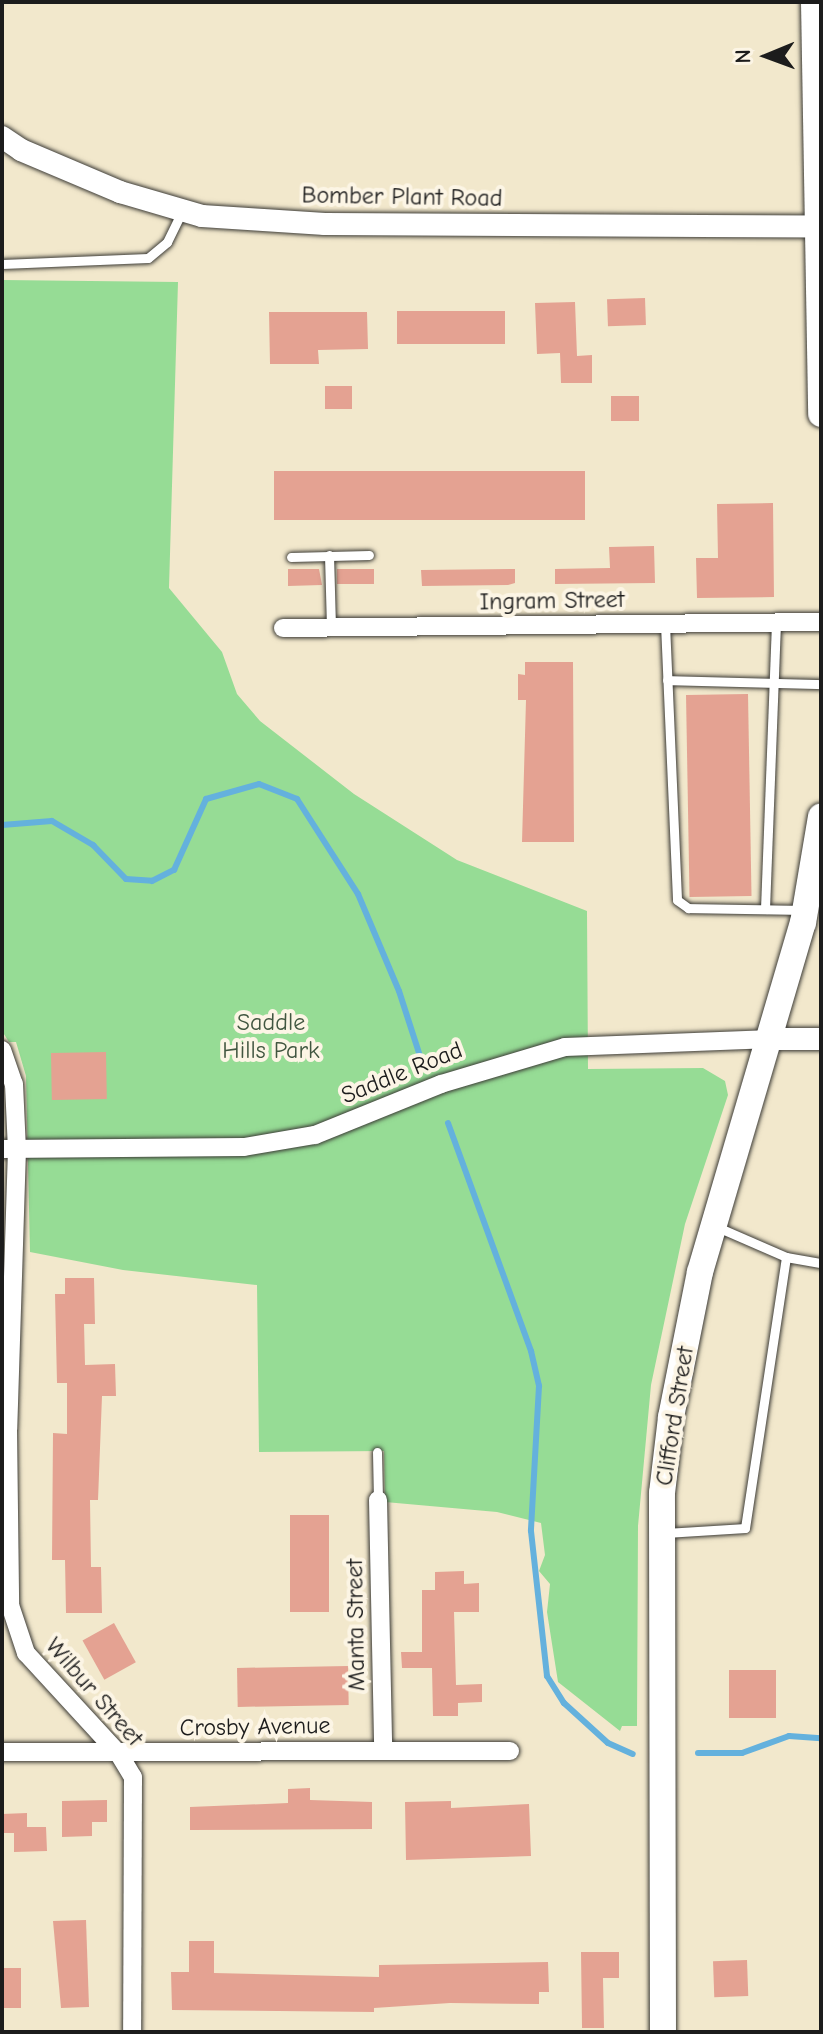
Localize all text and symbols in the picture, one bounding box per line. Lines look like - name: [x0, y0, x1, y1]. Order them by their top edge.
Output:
- north arrow: [727, 16, 807, 96]
- text: N: [730, 49, 756, 64]
- street label: Bomber Plant Road: [301, 181, 503, 213]
- street label: Ingram Street: [479, 585, 625, 617]
- park label: Saddle Hills Park: [222, 1009, 320, 1065]
- street label: Saddle Road: [337, 1036, 467, 1110]
- street label: Clifford Street: [650, 1344, 700, 1488]
- street label: Manta Street: [340, 1559, 372, 1691]
- street label: Wilbur Street: [39, 1632, 149, 1752]
- street label: Crosby Avenue: [179, 1711, 331, 1743]

